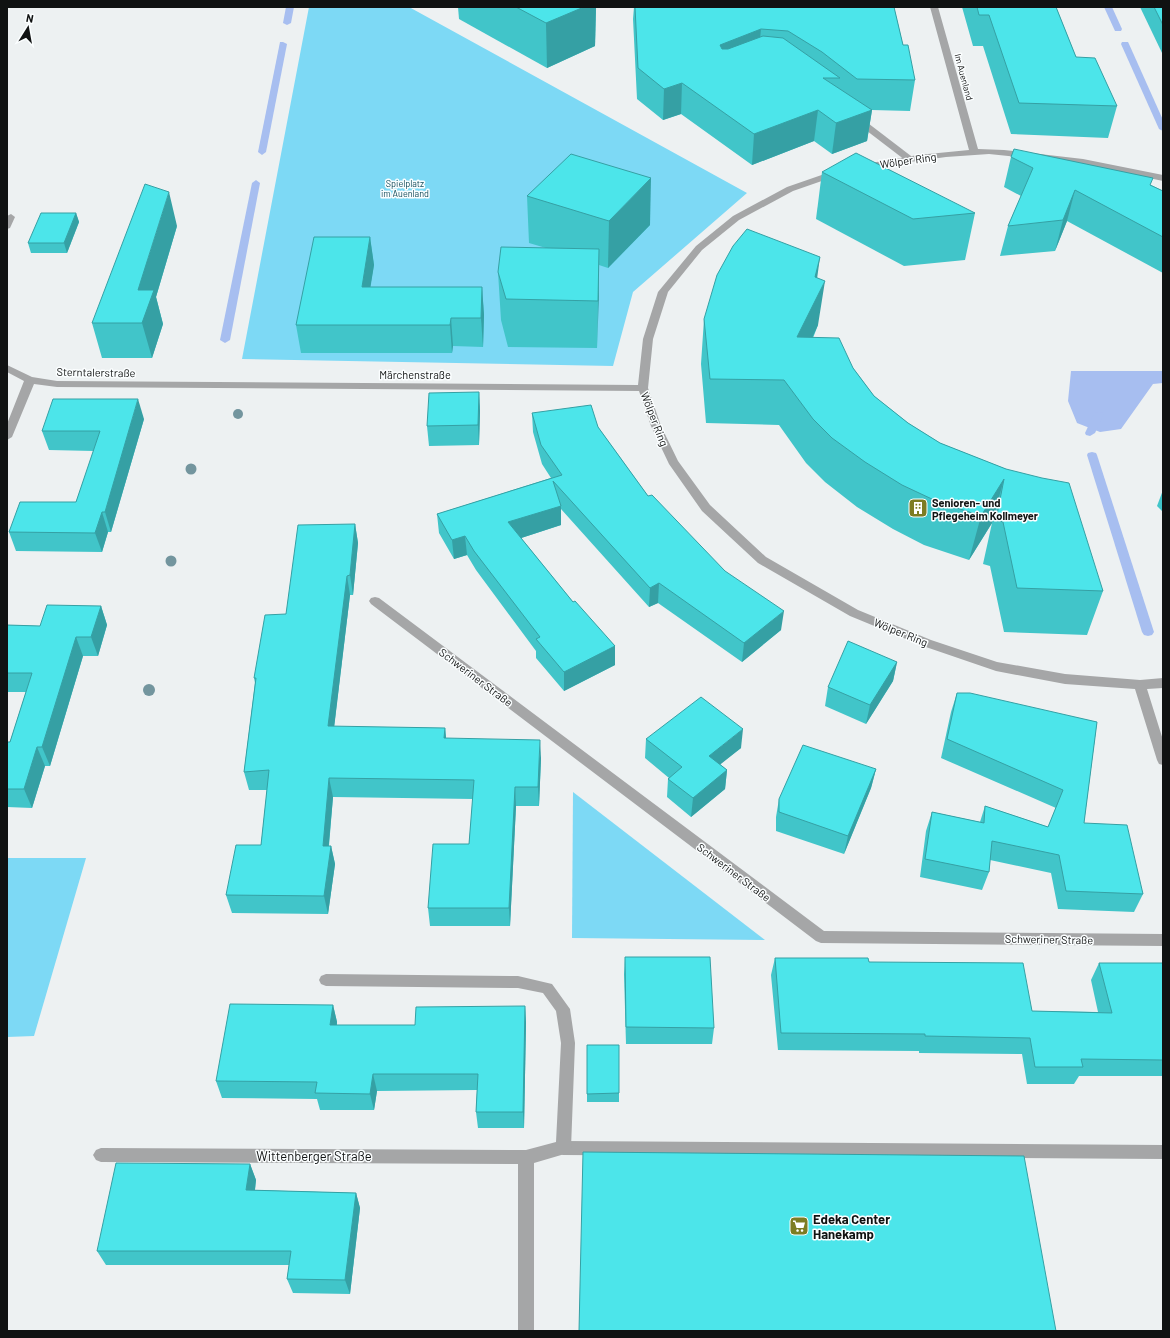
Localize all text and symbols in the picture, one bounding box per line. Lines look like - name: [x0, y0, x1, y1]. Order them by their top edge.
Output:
- north arrow: [8, 8, 48, 48]
- text: N: [25, 11, 35, 25]
- street label: Im Auenland: [952, 52, 976, 102]
- street label: Wölper Ring: [879, 150, 937, 170]
- park label: Spielplatz im Auenland: [381, 178, 429, 199]
- street label: Sterntalerstraße: [56, 365, 136, 379]
- street label: Märchenstraße: [379, 368, 451, 381]
- street label: Wölper Ring: [639, 390, 671, 448]
- place label: Senioren- und Pflegeheim Kollmeyer: [932, 496, 1039, 522]
- building icon: Senioren- und Pflegeheim Kollmeyer: [907, 497, 929, 519]
- street label: Wölper Ring: [872, 615, 930, 649]
- street label: Schweriner Straße: [437, 645, 515, 709]
- street label: Schweriner Straße: [695, 840, 773, 904]
- street label: Schweriner Straße: [1005, 932, 1093, 946]
- street label: Wittenberger Straße: [256, 1148, 372, 1164]
- place label: Edeka Center Hanekamp: [813, 1211, 890, 1242]
- supermarket icon: Edeka Center Hanekamp: [788, 1215, 810, 1237]

